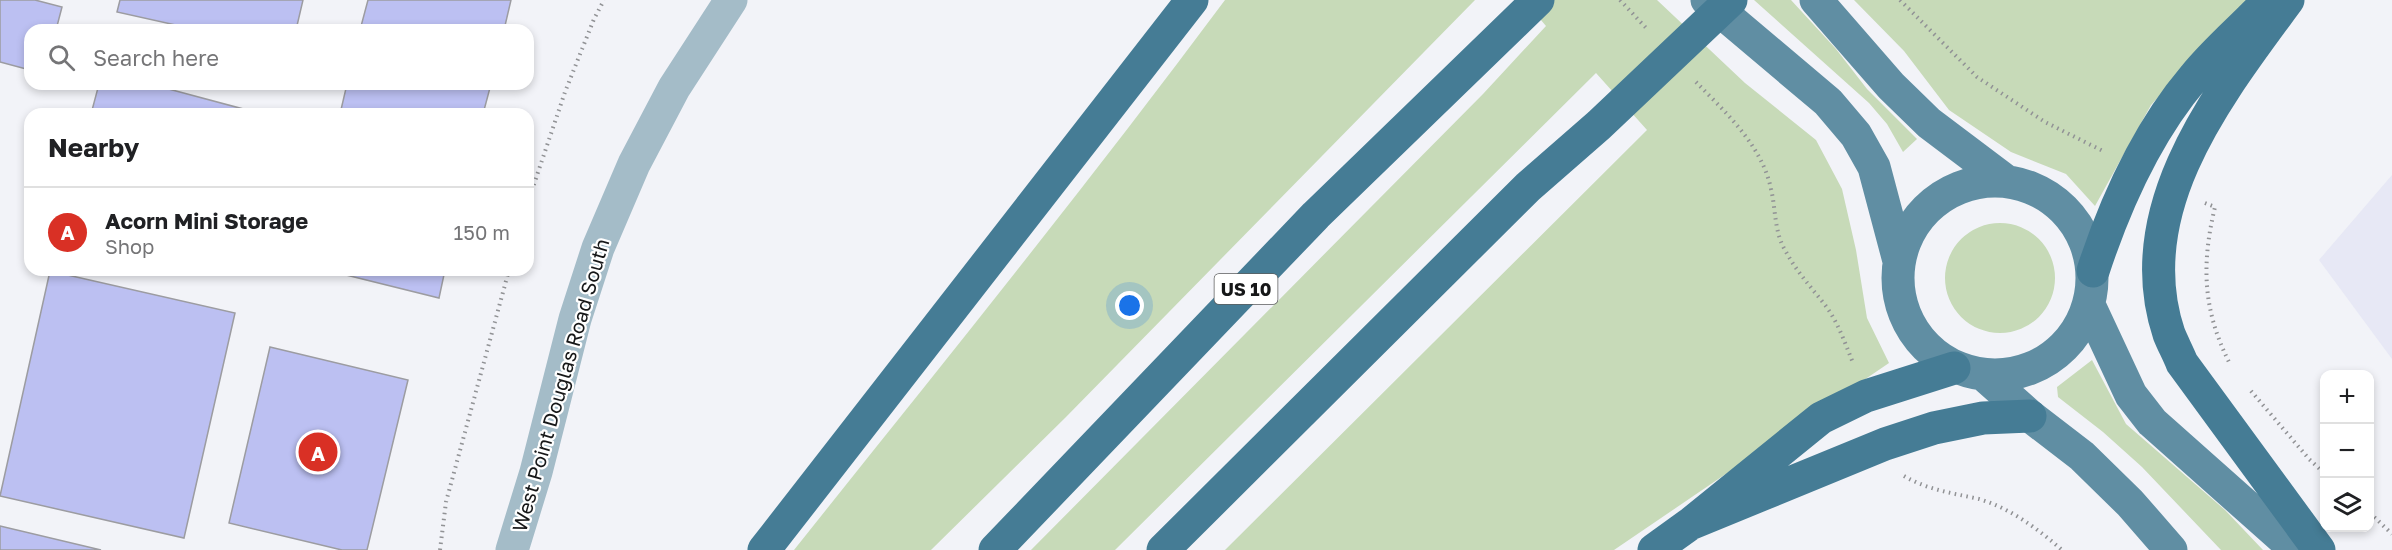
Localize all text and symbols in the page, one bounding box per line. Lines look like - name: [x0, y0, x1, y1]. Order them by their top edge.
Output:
- search box: [24, 24, 534, 90]
- icon: search: [45, 41, 78, 74]
- text: Search here: [93, 44, 219, 71]
- text: Nearby: [48, 132, 139, 163]
- text: Acorn Mini Storage: [105, 207, 308, 234]
- text: A: [60, 220, 75, 244]
- text: 150 m: [454, 220, 510, 244]
- text: Shop: [105, 234, 154, 258]
- street label: West Point Douglas Road South: [507, 236, 613, 534]
- road number: US 10: [1214, 274, 1278, 304]
- your location: [1115, 291, 1144, 320]
- map controls: [2320, 370, 2374, 532]
- button: +: [2320, 370, 2374, 424]
- button: −: [2320, 424, 2374, 478]
- pin: A: [298, 430, 338, 474]
- button: layers: [2320, 478, 2374, 532]

